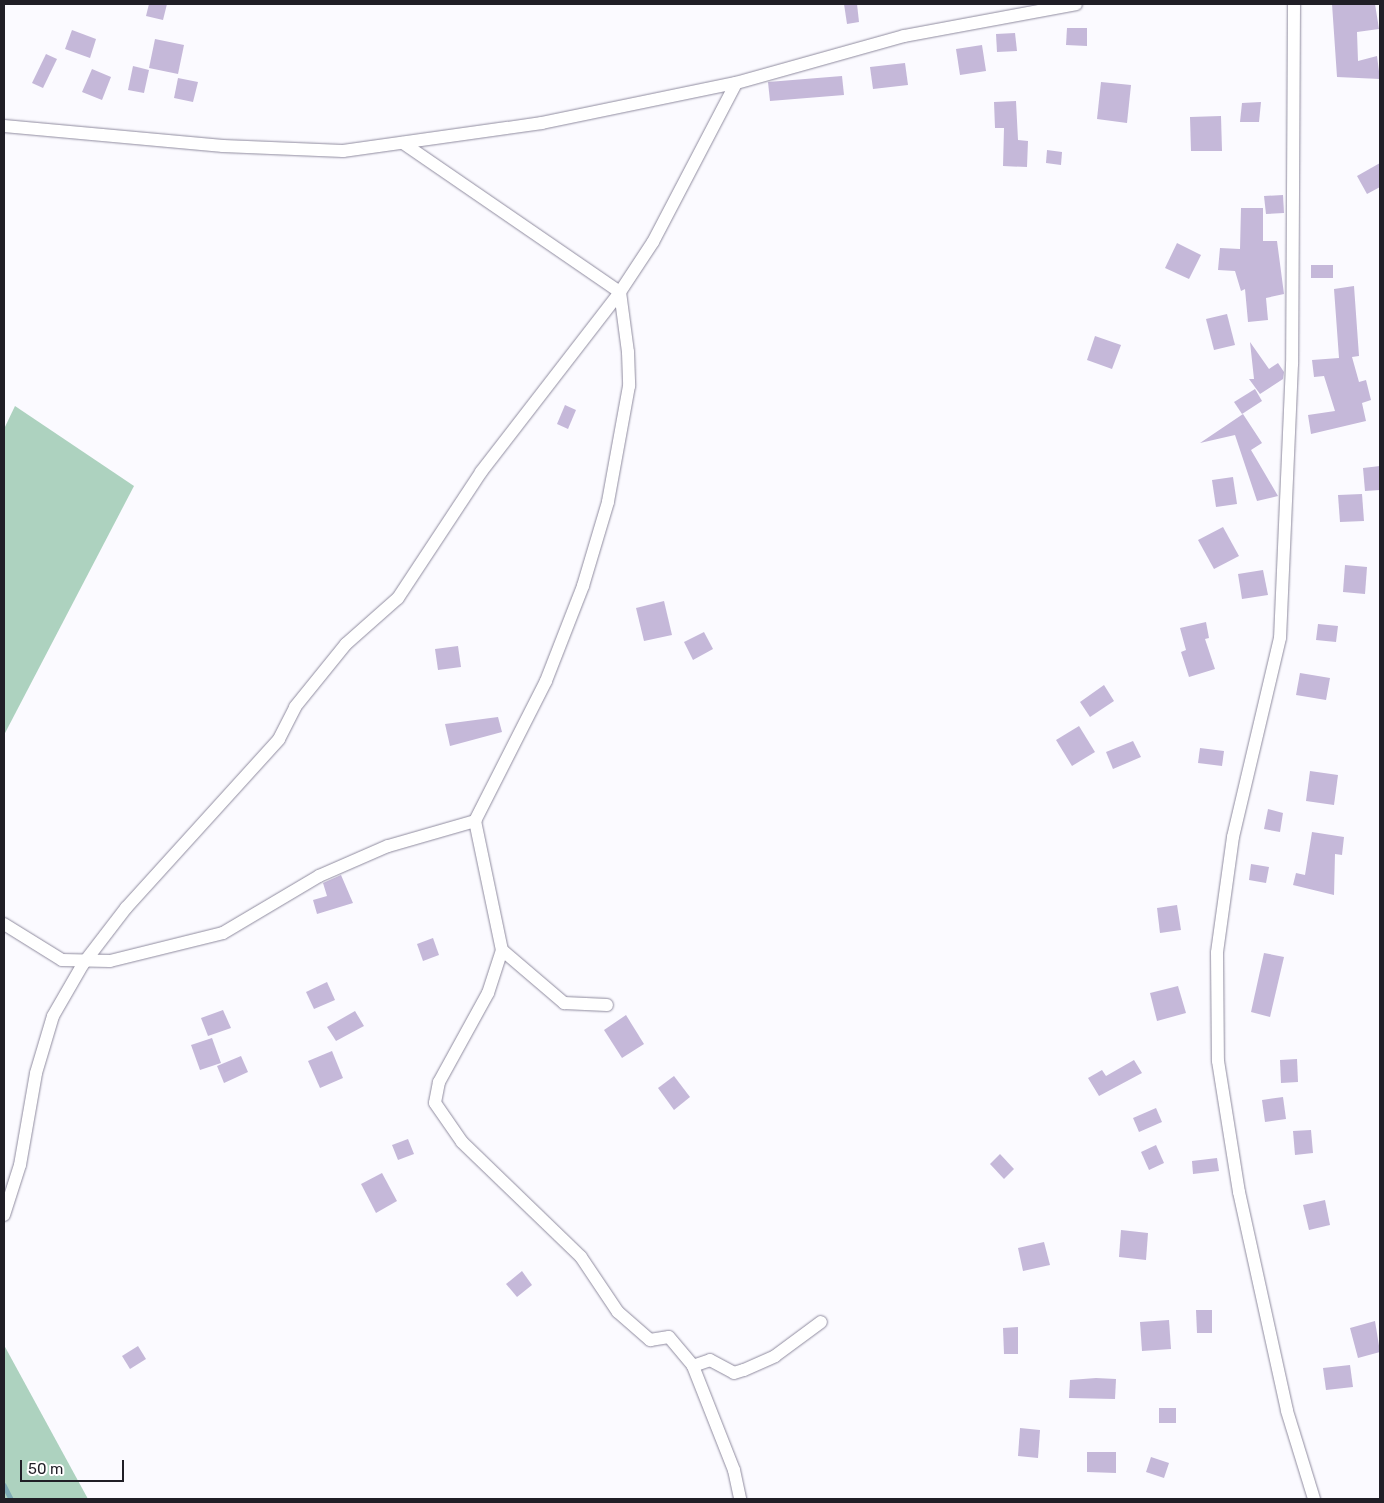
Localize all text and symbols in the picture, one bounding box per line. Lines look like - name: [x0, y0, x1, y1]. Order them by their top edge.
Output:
- scale bar: [22, 1450, 126, 1482]
- text: 50 m: [28, 1460, 63, 1478]

